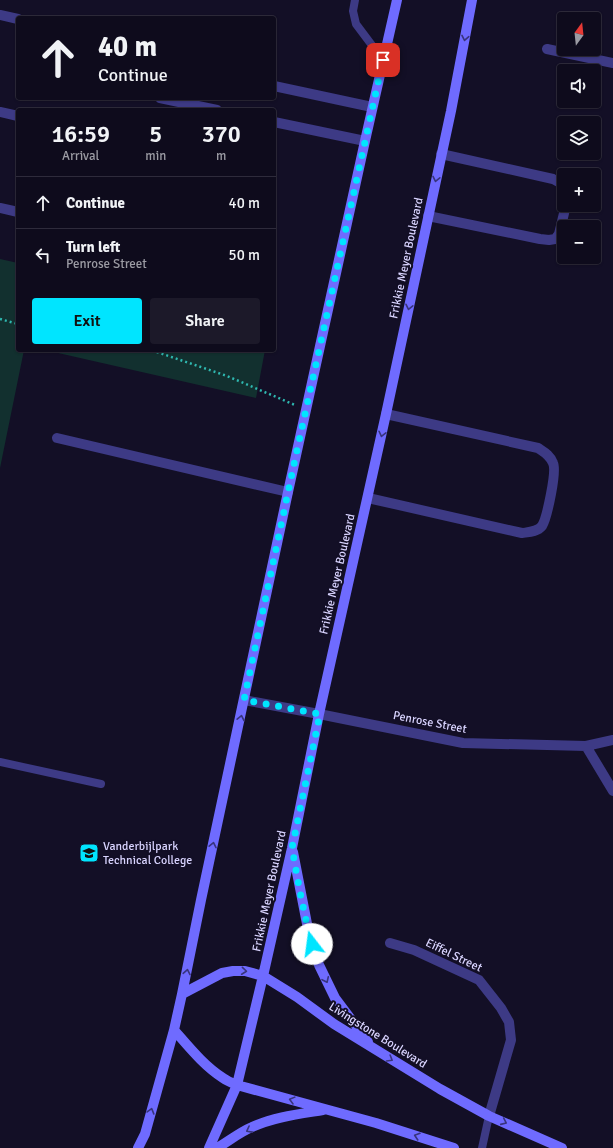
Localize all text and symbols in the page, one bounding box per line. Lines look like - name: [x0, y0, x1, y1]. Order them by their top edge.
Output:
- north arrow: [557, 12, 601, 56]
- map controls: [557, 12, 601, 264]
- text: 40 m: [98, 30, 157, 64]
- icon: ahead: [32, 32, 84, 84]
- one-way arrow: [461, 35, 469, 41]
- pin: [366, 43, 400, 77]
- icon: arrive: [372, 49, 394, 71]
- text: Continue: [98, 64, 168, 86]
- button: sound: [557, 64, 601, 108]
- button: layers: [557, 116, 601, 160]
- text: 16:59: [51, 119, 110, 149]
- text: 5: [149, 119, 162, 149]
- text: 370: [202, 119, 241, 149]
- text: Arrival: [62, 148, 99, 164]
- text: min: [145, 148, 166, 164]
- text: m: [216, 148, 226, 164]
- button: +: [557, 168, 601, 212]
- one-way arrow: [432, 176, 441, 183]
- icon: ahead: [32, 192, 54, 214]
- text: Continue: [66, 194, 125, 212]
- text: 40 m: [229, 194, 260, 212]
- street label: Frikkie Meyer Boulevard: [386, 196, 427, 320]
- button: −: [557, 220, 601, 264]
- text: Turn left: [66, 238, 120, 256]
- icon: left: [32, 244, 54, 266]
- text: 50 m: [229, 246, 260, 264]
- text: Penrose Street: [66, 256, 147, 272]
- button: Exit: [32, 298, 142, 344]
- button: Share: [150, 298, 260, 344]
- one-way arrow: [406, 303, 414, 310]
- one-way arrow: [379, 431, 387, 437]
- street label: Frikkie Meyer Boulevard: [316, 512, 359, 636]
- street label: Penrose Street: [392, 708, 468, 737]
- one-way arrow: [236, 714, 244, 721]
- street label: Frikkie Meyer Boulevard: [249, 829, 290, 953]
- place label: Vanderbijlpark Technical College: [103, 839, 192, 868]
- one-way arrow: [208, 841, 217, 848]
- school or university icon: Vanderbijlpark Technical College: [78, 842, 100, 864]
- position arrow: [291, 923, 333, 965]
- street label: Eiffel Street: [423, 935, 484, 976]
- one-way arrow: [241, 967, 247, 976]
- one-way arrow: [182, 969, 191, 975]
- one-way arrow: [321, 975, 329, 983]
- street label: Livingstone Boulevard: [326, 999, 430, 1072]
- one-way arrow: [386, 1054, 393, 1061]
- one-way arrow: [288, 1096, 295, 1105]
- one-way arrow: [146, 1108, 155, 1115]
- one-way arrow: [499, 1117, 507, 1125]
- one-way arrow: [245, 1125, 253, 1132]
- one-way arrow: [413, 1132, 420, 1141]

